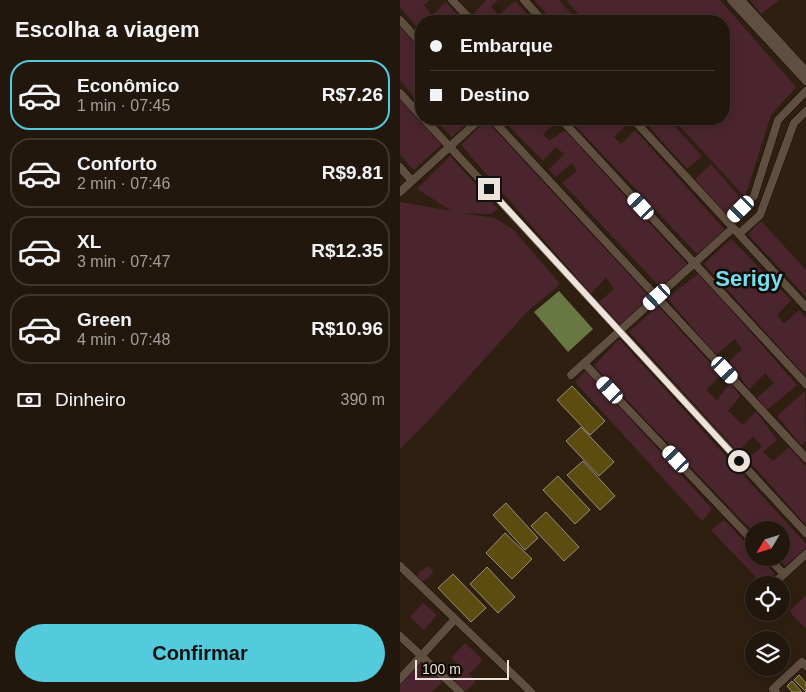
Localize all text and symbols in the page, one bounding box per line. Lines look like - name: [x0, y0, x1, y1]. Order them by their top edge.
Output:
- text: Escolha a viagem: [15, 17, 200, 42]
- text: Embarque: [460, 35, 553, 56]
- icon: car: [17, 73, 62, 118]
- text: Econômico: [77, 75, 179, 96]
- text: R$7.26: [322, 84, 383, 105]
- text: Destino: [460, 84, 530, 105]
- text: 1 min · 07:45: [77, 97, 170, 114]
- icon: car: [17, 151, 62, 196]
- text: Conforto: [77, 153, 157, 174]
- text: R$9.81: [322, 162, 383, 183]
- text: 2 min · 07:46: [77, 175, 170, 192]
- route end: [478, 178, 500, 200]
- car: [625, 190, 656, 222]
- car: [725, 193, 756, 225]
- icon: car: [17, 229, 62, 274]
- text: XL: [77, 231, 101, 252]
- text: R$12.35: [311, 240, 383, 261]
- text: 3 min · 07:47: [77, 253, 170, 270]
- district label: Serigy: [715, 266, 783, 291]
- car: [640, 281, 673, 313]
- icon: car: [17, 307, 62, 352]
- text: Green: [77, 309, 132, 330]
- text: R$10.96: [311, 318, 383, 339]
- text: 4 min · 07:48: [77, 331, 170, 348]
- car: [709, 354, 740, 386]
- car: [594, 374, 625, 406]
- icon: cash: [15, 386, 43, 414]
- text: Dinheiro: [55, 389, 126, 410]
- text: 390 m: [341, 391, 385, 408]
- car: [660, 443, 691, 475]
- route start: [728, 450, 750, 472]
- north arrow: [745, 521, 790, 566]
- map controls: [745, 521, 790, 676]
- button: locate: [745, 576, 790, 621]
- button: Confirmar: [15, 624, 385, 682]
- button: layers: [745, 631, 790, 676]
- scale bar: [415, 657, 509, 680]
- text: 100 m: [422, 661, 461, 677]

